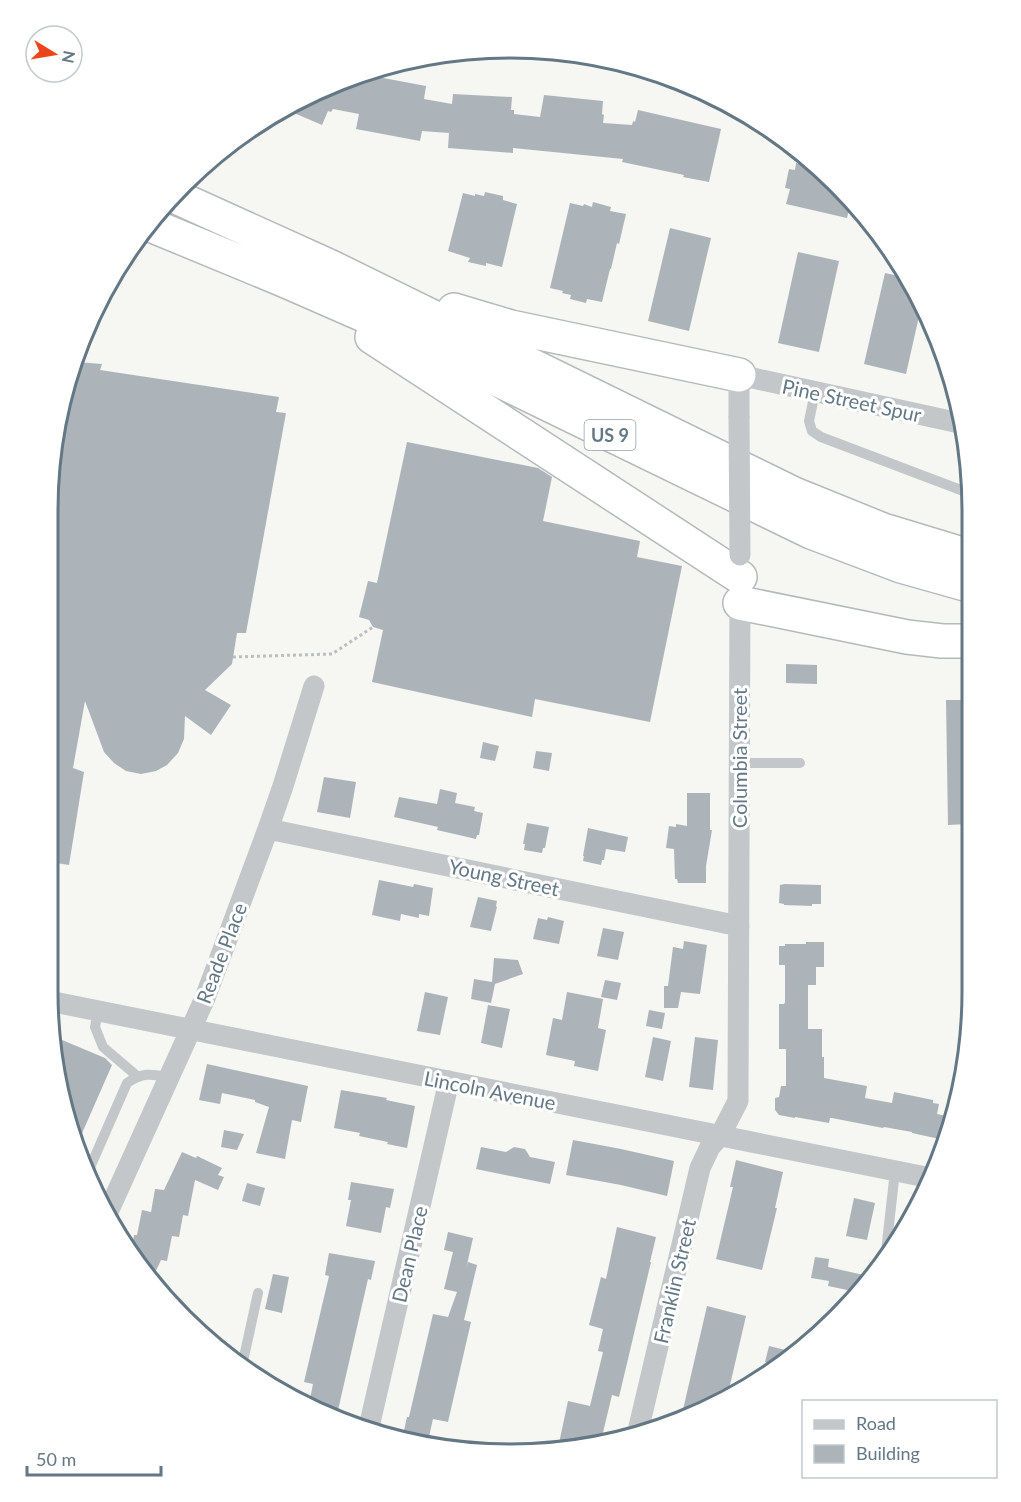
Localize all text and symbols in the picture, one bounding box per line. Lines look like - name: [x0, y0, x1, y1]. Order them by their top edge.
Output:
- north arrow: [24, 24, 84, 84]
- text: N: [59, 49, 80, 65]
- street label: Pine Street Spur: [780, 374, 924, 427]
- road number: US 9: [584, 420, 636, 450]
- street label: Columbia Street: [727, 688, 751, 828]
- street label: Young Street: [447, 854, 561, 900]
- street label: Reade Place: [191, 899, 251, 1007]
- street label: Lincoln Avenue: [422, 1065, 558, 1115]
- street label: Dean Place: [386, 1203, 432, 1305]
- street label: Franklin Street: [648, 1216, 700, 1346]
- legend: [802, 1400, 997, 1478]
- text: Road: [856, 1412, 896, 1434]
- scale bar: [27, 1439, 160, 1477]
- text: Building: [856, 1442, 920, 1464]
- text: 50 m: [36, 1448, 76, 1470]

